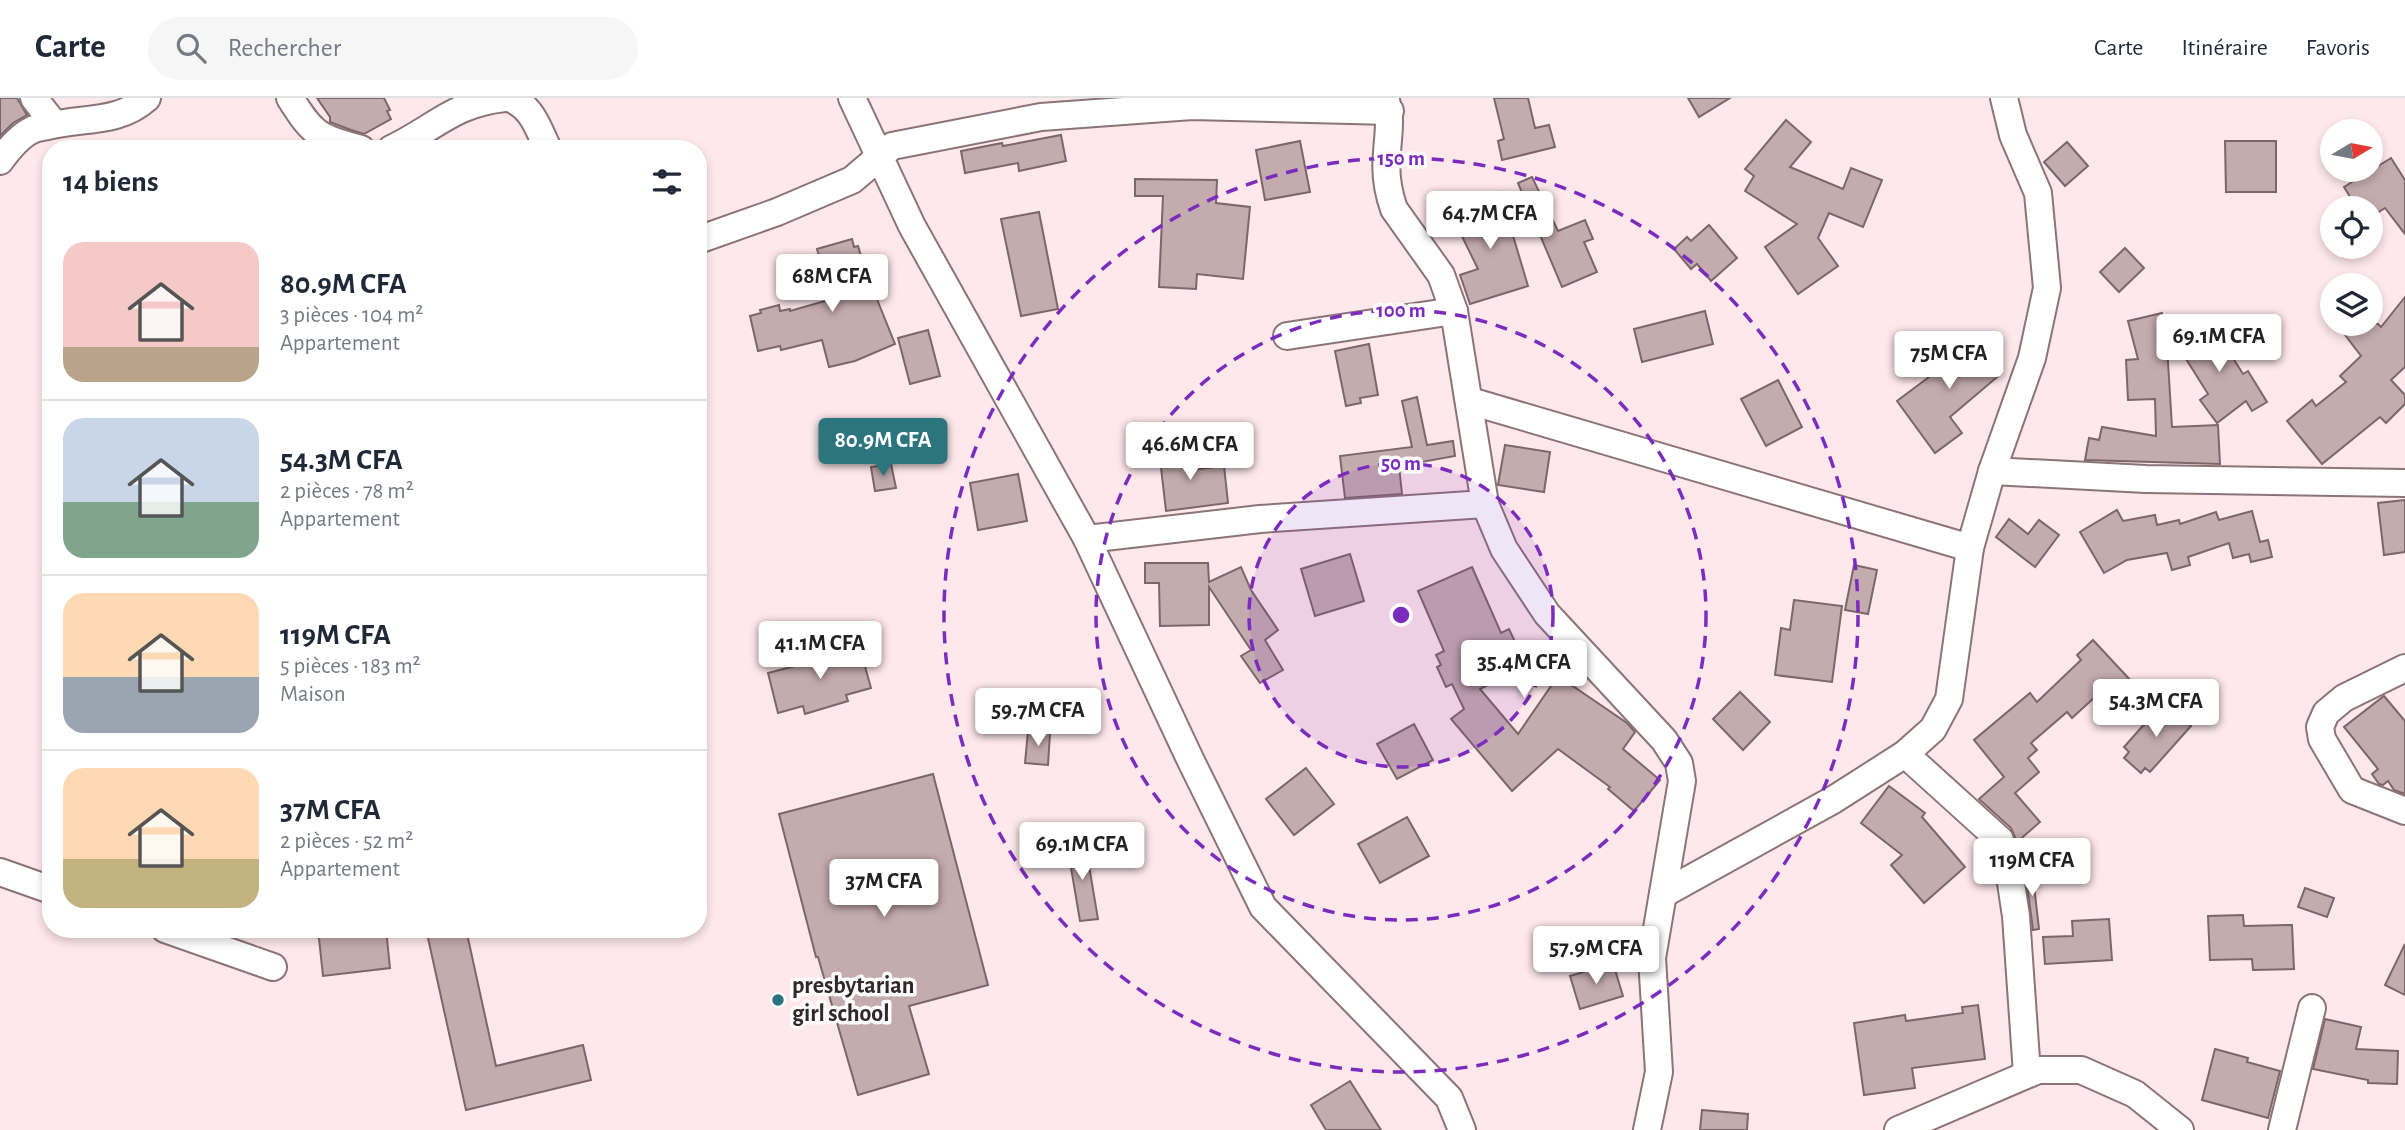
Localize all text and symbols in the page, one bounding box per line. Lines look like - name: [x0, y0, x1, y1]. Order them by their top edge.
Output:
- search box: [148, 17, 638, 80]
- icon: search: [172, 29, 210, 67]
- text: Carte: [35, 31, 106, 64]
- text: Rechercher: [228, 35, 341, 61]
- text: Carte: [2094, 36, 2143, 60]
- text: Itinéraire: [2181, 36, 2268, 60]
- text: Favoris: [2306, 36, 2370, 60]
- north arrow: [2320, 119, 2384, 182]
- map controls: [2320, 119, 2383, 336]
- text: 150 m: [1377, 148, 1425, 169]
- icon: filters: [648, 163, 686, 201]
- text: 14 biens: [63, 167, 159, 197]
- pin: 64.7M CFA: [1410, 192, 1570, 251]
- button: locate: [2320, 196, 2383, 259]
- text: 64.7M CFA: [1442, 202, 1538, 225]
- pin: 68M CFA: [767, 254, 897, 314]
- text: 68M CFA: [792, 265, 872, 288]
- text: 80.9M CFA: [280, 269, 407, 299]
- icon: home: [119, 270, 203, 354]
- button: layers: [2320, 273, 2383, 336]
- text: 100 m: [1376, 300, 1426, 321]
- text: 3 pièces · 104 m²: [280, 304, 423, 327]
- pin: 69.1M CFA: [2139, 314, 2299, 374]
- text: 69.1M CFA: [2172, 325, 2266, 348]
- pin: 75M CFA: [1884, 331, 2014, 391]
- text: Appartement: [280, 332, 400, 355]
- text: 75M CFA: [1910, 342, 1988, 365]
- pin: 80.9M CFA: [803, 418, 963, 478]
- pin: 46.6M CFA: [1110, 422, 1270, 482]
- text: 80.9M CFA: [834, 429, 932, 452]
- text: 46.6M CFA: [1142, 433, 1238, 456]
- text: 54.3M CFA: [280, 445, 403, 475]
- icon: home: [119, 446, 203, 530]
- text: 50 m: [1381, 453, 1421, 474]
- text: 2 pièces · 78 m²: [280, 480, 414, 503]
- text: Appartement: [280, 508, 400, 531]
- centre of rings: [1389, 603, 1413, 627]
- text: 119M CFA: [280, 620, 391, 650]
- icon: home: [119, 621, 203, 705]
- pin: 41.1M CFA: [740, 622, 900, 681]
- text: 41.1M CFA: [775, 632, 865, 655]
- pin: 35.4M CFA: [1444, 640, 1604, 700]
- text: 35.4M CFA: [1477, 651, 1571, 674]
- text: 5 pièces · 183 m²: [280, 655, 421, 678]
- pin: 54.3M CFA: [2076, 680, 2236, 739]
- text: Maison: [280, 683, 346, 706]
- pin: 59.7M CFA: [958, 688, 1118, 748]
- text: 54.3M CFA: [2109, 690, 2203, 713]
- text: 59.7M CFA: [991, 699, 1085, 722]
- text: 37M CFA: [280, 795, 381, 825]
- icon: home: [119, 796, 203, 880]
- pin: 69.1M CFA: [1002, 822, 1162, 882]
- text: 2 pièces · 52 m²: [280, 830, 413, 853]
- text: 69.1M CFA: [1035, 833, 1129, 856]
- pin: 119M CFA: [1960, 838, 2104, 898]
- text: 119M CFA: [1989, 849, 2075, 872]
- text: Appartement: [280, 858, 400, 881]
- pin: 37M CFA: [819, 860, 949, 919]
- text: 37M CFA: [845, 870, 923, 893]
- pin: 57.9M CFA: [1516, 926, 1676, 986]
- text: 57.9M CFA: [1549, 937, 1643, 960]
- place label: presbytarian girl school: [792, 974, 914, 1026]
- marker: presbytarian girl school: [770, 992, 786, 1008]

